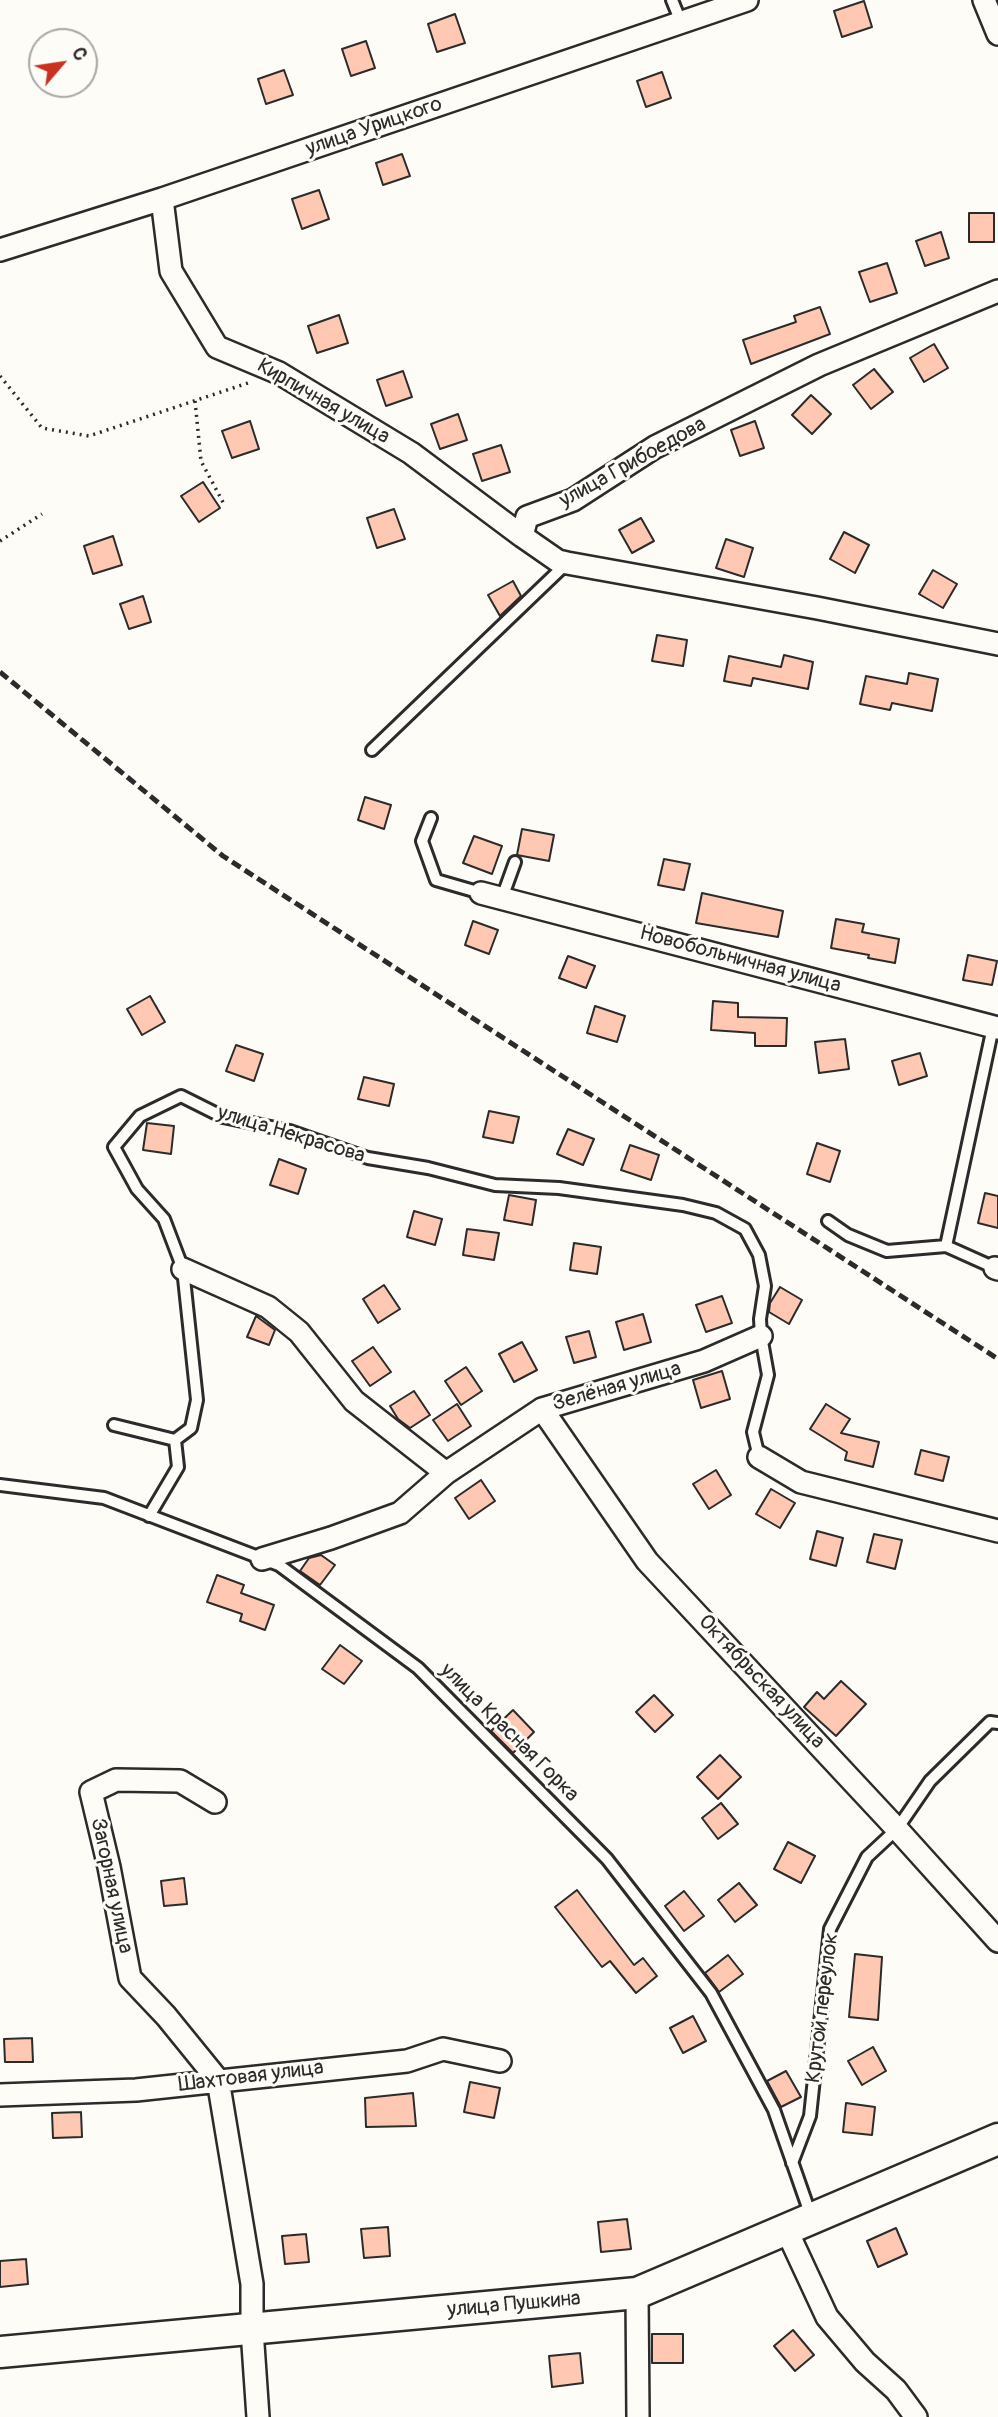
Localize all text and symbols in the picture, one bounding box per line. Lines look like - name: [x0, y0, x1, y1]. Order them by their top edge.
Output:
- north arrow: [28, 28, 98, 98]
- text: С: [66, 43, 93, 65]
- street label: улица Урицкого: [303, 92, 445, 162]
- street label: Кирпичная улица: [252, 354, 394, 450]
- street label: улица Грибоедова: [555, 412, 711, 514]
- street label: Новобольничная улица: [636, 921, 844, 999]
- street label: улица Некрасова: [214, 1101, 368, 1169]
- street label: Зелёная улица: [550, 1357, 684, 1417]
- street label: Октябрьская улица: [692, 1610, 830, 1754]
- street label: улица Красная Горка: [434, 1658, 584, 1808]
- street label: Загорная улица: [84, 1816, 138, 1956]
- street label: Крутой переулок: [801, 1932, 845, 2084]
- street label: Шахтовая улица: [177, 2056, 325, 2098]
- street label: улица Пушкина: [446, 2287, 582, 2323]

